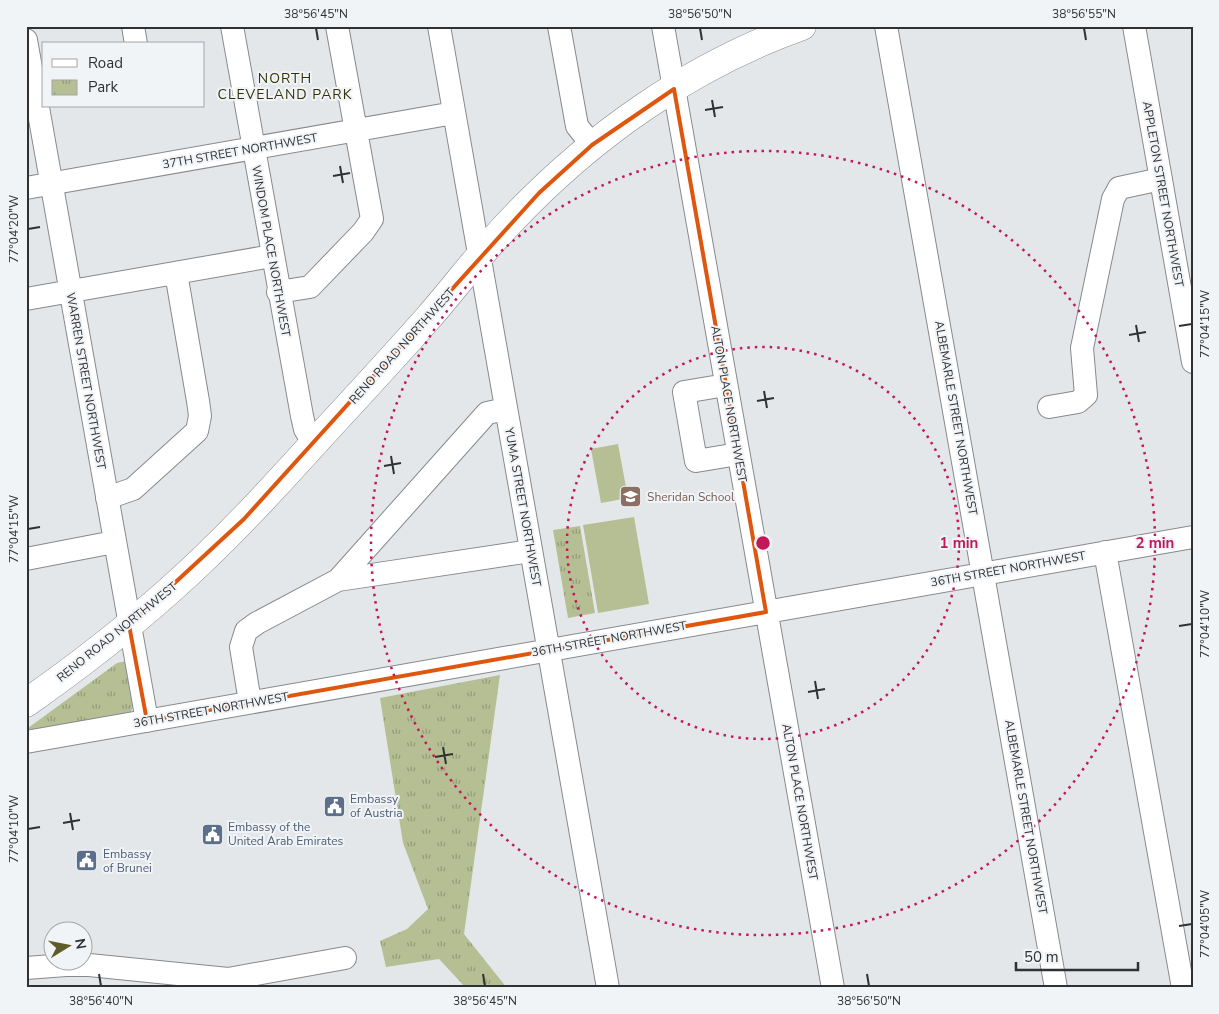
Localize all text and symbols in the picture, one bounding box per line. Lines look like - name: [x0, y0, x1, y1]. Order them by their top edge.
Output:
- text: 38°56'45"N: [284, 6, 348, 22]
- text: 38°56'50"N: [668, 6, 732, 22]
- text: 38°56'55"N: [1052, 6, 1116, 22]
- legend: [42, 42, 205, 108]
- text: Road: [88, 53, 123, 73]
- district label: NORTH CLEVELAND PARK: [218, 69, 352, 104]
- text: Park: [88, 77, 118, 97]
- street label: APPLETON STREET NORTHWEST: [1139, 100, 1187, 289]
- street label: 37TH STREET NORTHWEST: [161, 129, 320, 173]
- street label: WINDOM PLACE NORTHWEST: [248, 164, 294, 339]
- text: 77°04'20"W: [6, 195, 22, 263]
- street label: RENO ROAD NORTHWEST: [346, 284, 459, 407]
- text: 77°04'15"W: [1197, 290, 1213, 358]
- street label: WARREN STREET NORTHWEST: [63, 291, 110, 472]
- street label: ALBEMARLE STREET NORTHWEST: [931, 319, 981, 517]
- street label: ALTON PLACE NORTHWEST: [707, 324, 751, 484]
- street label: YUMA STREET NORTHWEST: [501, 425, 545, 589]
- school or university icon: Sheridan School: [619, 485, 643, 509]
- place label: Sheridan School: [647, 489, 735, 505]
- text: 77°04'15"W: [6, 495, 22, 563]
- text: 1 min: [940, 533, 978, 553]
- text: 2 min: [1136, 533, 1174, 553]
- centre of rings: [754, 534, 772, 552]
- street label: 36TH STREET NORTHWEST: [929, 547, 1088, 591]
- street label: RENO ROAD NORTHWEST: [53, 578, 181, 686]
- text: 77°04'10"W: [1197, 590, 1213, 658]
- street label: 36TH STREET NORTHWEST: [530, 617, 689, 661]
- street label: 36TH STREET NORTHWEST: [132, 688, 291, 732]
- street label: ALBEMARLE STREET NORTHWEST: [1001, 718, 1051, 916]
- street label: ALTON PLACE NORTHWEST: [778, 722, 822, 882]
- place label: Embassy of Austria: [350, 791, 403, 821]
- public building icon: Embassy of Austria: [322, 794, 346, 818]
- text: 77°04'10"W: [6, 795, 22, 863]
- place label: Embassy of the United Arab Emirates: [228, 819, 344, 849]
- public building icon: Embassy of the United Arab Emirates: [200, 822, 224, 846]
- place label: Embassy of Brunei: [103, 846, 152, 876]
- public building icon: Embassy of Brunei: [75, 849, 99, 873]
- text: 77°04'05"W: [1197, 890, 1213, 958]
- north arrow: [42, 922, 92, 972]
- text: N: [70, 937, 91, 951]
- scale bar: [1016, 939, 1139, 971]
- text: 50 m: [1024, 947, 1059, 967]
- text: 38°56'40"N: [69, 993, 133, 1009]
- text: 38°56'45"N: [453, 993, 517, 1009]
- text: 38°56'50"N: [837, 993, 901, 1009]

